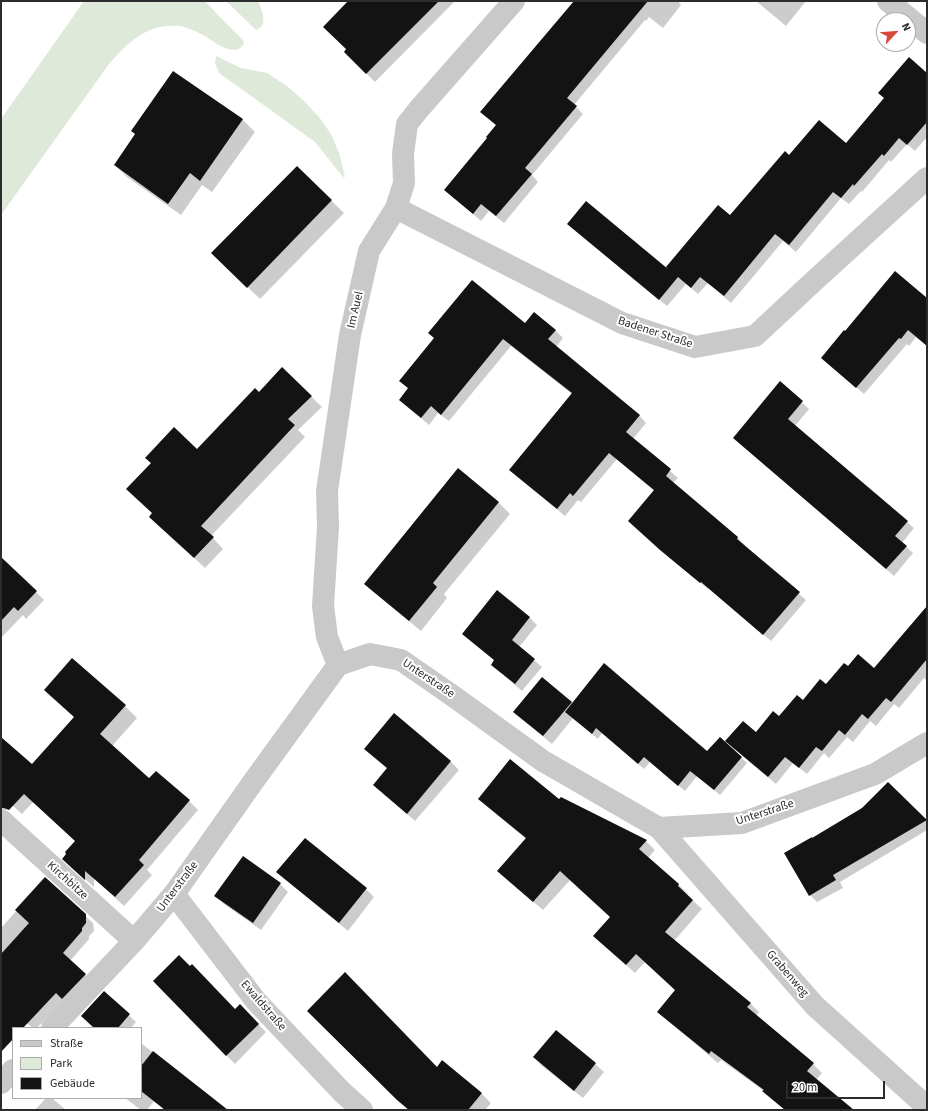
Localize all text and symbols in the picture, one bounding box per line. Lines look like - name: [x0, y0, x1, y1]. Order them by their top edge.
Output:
- north arrow: [876, 12, 916, 52]
- text: N: [898, 20, 915, 34]
- street label: Im Auel: [345, 290, 367, 330]
- street label: Badener Straße: [616, 314, 694, 352]
- street label: Unterstraße: [399, 656, 457, 702]
- street label: Unterstraße: [734, 797, 796, 829]
- street label: Kirchbitze: [43, 859, 91, 903]
- street label: Unterstraße: [154, 859, 202, 915]
- street label: Grabenweg: [763, 948, 811, 1000]
- street label: Ewaldstraße: [237, 978, 289, 1034]
- legend: [12, 1027, 142, 1099]
- text: Straße: [50, 1035, 83, 1052]
- text: Park: [50, 1055, 72, 1072]
- scale bar: [788, 1073, 887, 1099]
- text: Gebäude: [50, 1075, 95, 1092]
- text: 20 m: [793, 1079, 817, 1096]

